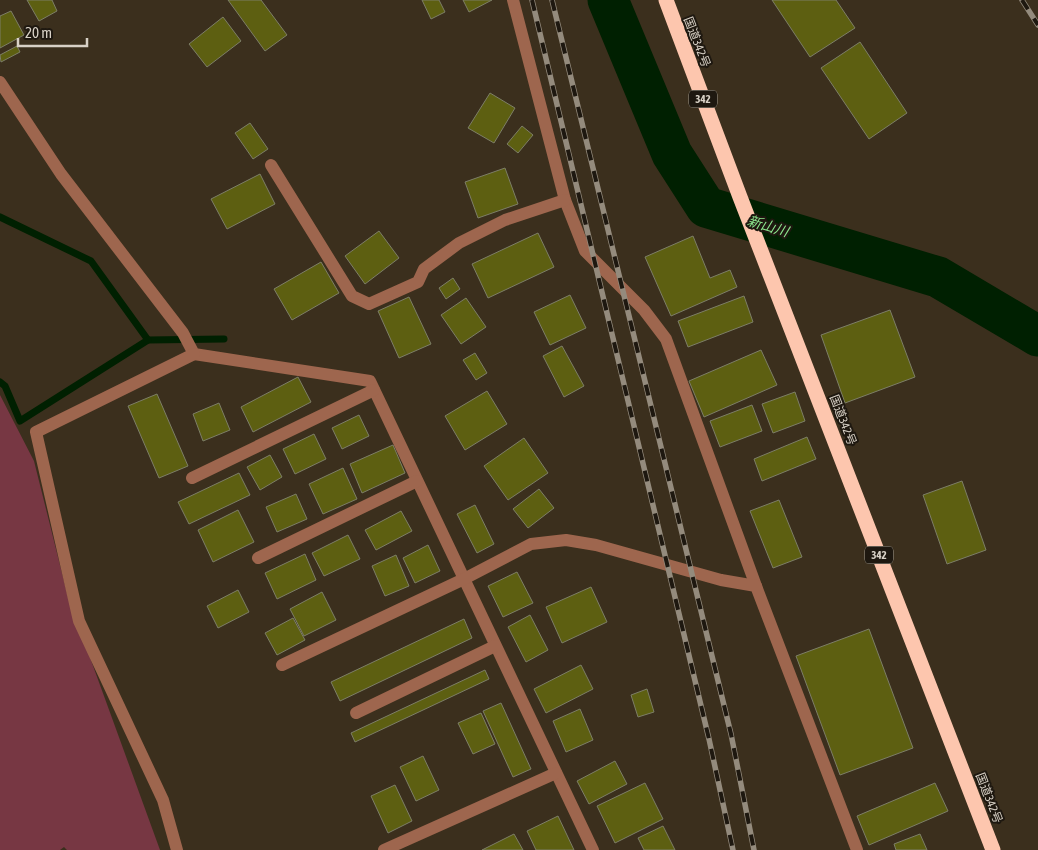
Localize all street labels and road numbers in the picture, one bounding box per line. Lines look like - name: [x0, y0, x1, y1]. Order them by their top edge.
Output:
- street label: 国道342号: [681, 15, 713, 69]
- road number: 342: [689, 90, 717, 108]
- street label: 国道342号: [827, 393, 859, 447]
- road number: 342: [865, 546, 893, 564]
- street label: 国道342号: [973, 771, 1005, 825]

